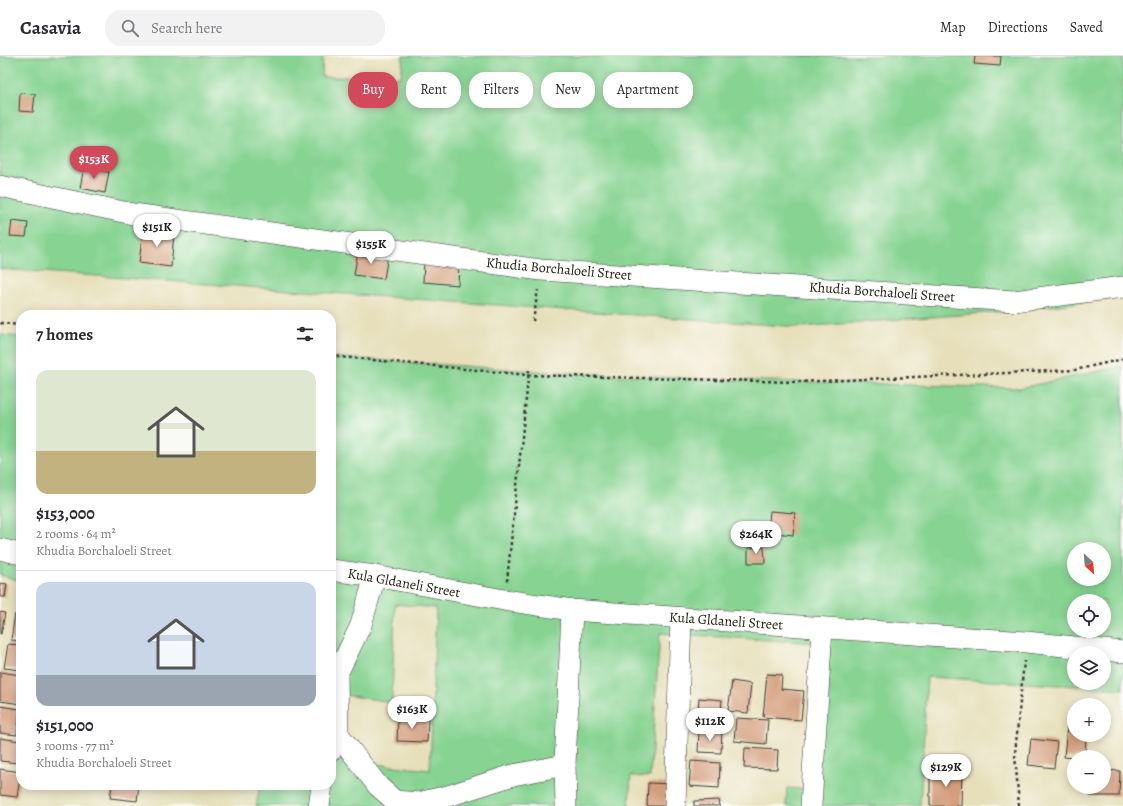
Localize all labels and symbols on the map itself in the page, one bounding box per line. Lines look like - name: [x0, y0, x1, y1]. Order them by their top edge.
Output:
- pin: $153K: [66, 146, 122, 180]
- pin: $151K: [129, 214, 185, 248]
- pin: $155K: [343, 231, 399, 265]
- street label: Khudia Borchaloeli Street: [485, 253, 633, 285]
- street label: Khudia Borchaloeli Street: [808, 277, 956, 307]
- pin: $264K: [728, 521, 784, 555]
- north arrow: [1067, 542, 1111, 586]
- street label: Kula Gldaneli Street: [346, 564, 462, 602]
- street label: Kula Gldaneli Street: [668, 608, 784, 634]
- pin: $163K: [384, 696, 440, 730]
- pin: $112K: [682, 708, 738, 742]
- pin: $129K: [918, 754, 974, 788]

